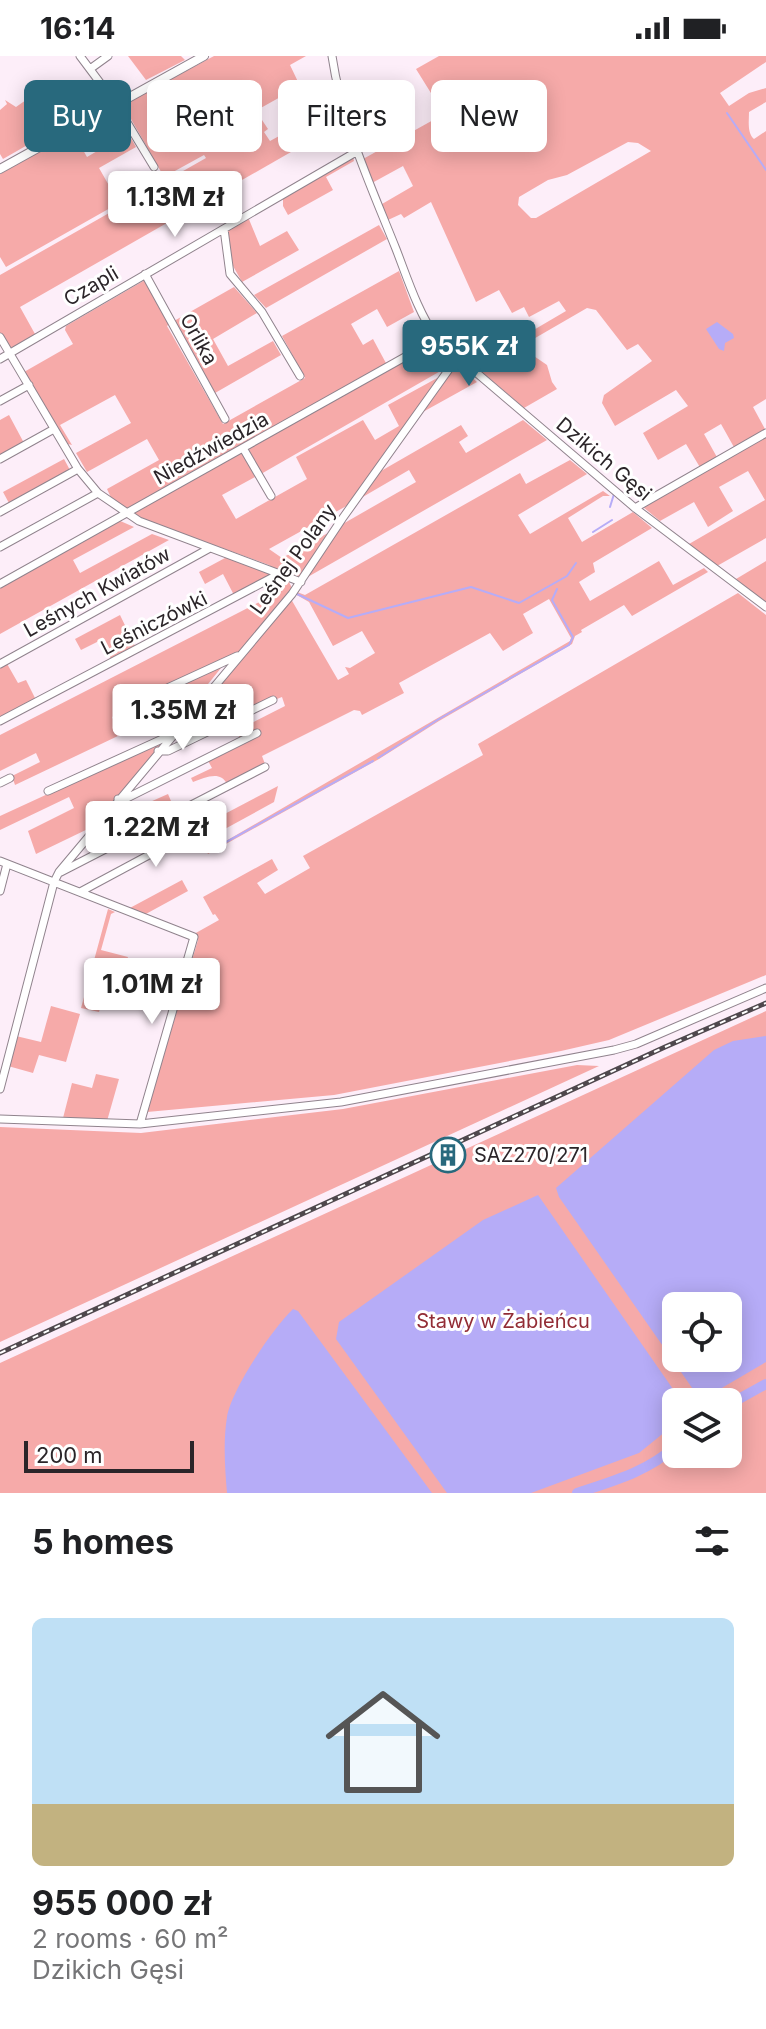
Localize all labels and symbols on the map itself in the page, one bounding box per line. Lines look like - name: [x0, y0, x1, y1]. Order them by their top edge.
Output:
- pin: 1.13M zł: [92, 171, 258, 239]
- street label: Czapli: [60, 261, 122, 311]
- street label: Orlika: [175, 309, 223, 369]
- pin: 955K zł: [395, 320, 543, 388]
- street label: Niedźwiedzia: [150, 407, 272, 489]
- street label: Dzikich Gęsi: [551, 412, 657, 506]
- street label: Leśnej Polany: [245, 499, 341, 619]
- street label: Leśnych Kwiatów: [20, 542, 174, 642]
- street label: Leśniczówki: [97, 586, 211, 660]
- pin: 1.35M zł: [100, 684, 266, 752]
- pin: 1.22M zł: [73, 801, 239, 869]
- pin: 1.01M zł: [69, 958, 235, 1026]
- building icon: SAZ270/271: [429, 1136, 467, 1174]
- place label: SAZ270/271: [474, 1143, 588, 1167]
- park label: Stawy w Żabieńcu: [416, 1308, 590, 1333]
- scale bar: [24, 1437, 194, 1473]

